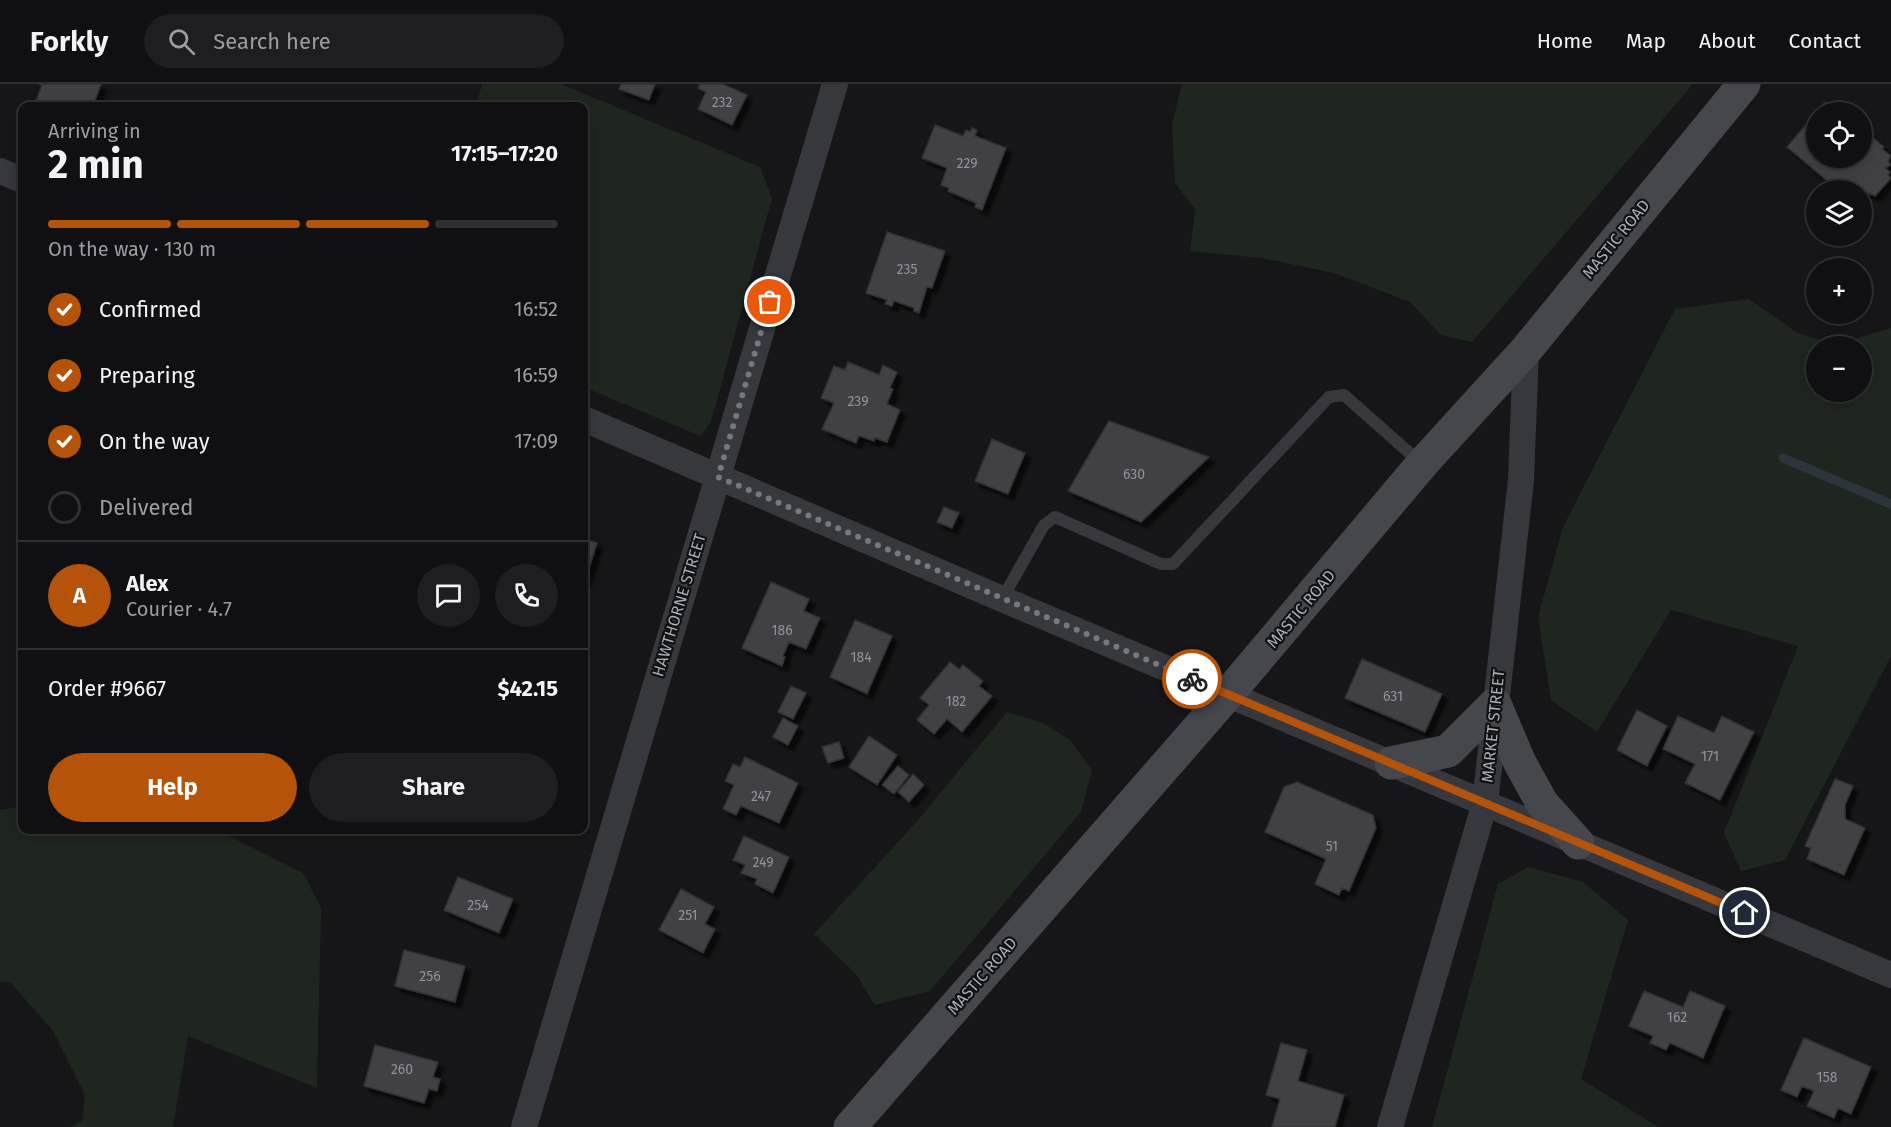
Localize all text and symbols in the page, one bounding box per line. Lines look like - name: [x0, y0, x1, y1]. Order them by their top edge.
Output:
- search box: [144, 14, 564, 68]
- text: Forkly: [30, 25, 108, 58]
- icon: search: [165, 25, 198, 58]
- text: Search here: [213, 28, 331, 55]
- text: Home: [1537, 28, 1593, 54]
- text: Map: [1626, 28, 1666, 54]
- text: About: [1699, 28, 1756, 54]
- text: Contact: [1789, 28, 1861, 54]
- house number: 232: [712, 94, 732, 111]
- map controls: [1806, 102, 1872, 402]
- button: locate: [1806, 102, 1872, 168]
- text: Arriving in: [48, 119, 141, 143]
- text: 17:15–17:20: [451, 140, 558, 167]
- text: 2 min: [48, 142, 144, 188]
- house number: 229: [956, 155, 978, 172]
- button: layers: [1806, 180, 1872, 246]
- street label: MASTIC ROAD: [1578, 196, 1654, 282]
- text: On the way · 130 m: [48, 237, 216, 261]
- button: +: [1806, 258, 1872, 324]
- house number: 235: [897, 261, 917, 278]
- pin: [744, 276, 795, 327]
- icon: bag: [753, 285, 786, 318]
- icon: check: [48, 293, 81, 326]
- text: Confirmed: [99, 296, 202, 323]
- text: 16:52: [514, 297, 558, 321]
- button: −: [1806, 336, 1872, 402]
- icon: check: [48, 359, 81, 392]
- text: Preparing: [99, 362, 195, 389]
- text: 16:59: [514, 363, 558, 387]
- house number: 239: [847, 393, 869, 410]
- icon: check: [48, 425, 81, 458]
- text: On the way: [99, 428, 210, 455]
- text: 17:09: [514, 429, 558, 453]
- house number: 630: [1123, 466, 1145, 483]
- text: Delivered: [99, 494, 194, 521]
- street label: HAWTHORNE STREET: [648, 530, 710, 679]
- button: chat: [417, 564, 480, 627]
- button: phone: [495, 564, 558, 627]
- street label: MASTIC ROAD: [1263, 566, 1339, 652]
- text: Alex: [126, 570, 169, 597]
- text: A: [73, 582, 86, 609]
- text: Courier · 4.7: [126, 597, 232, 621]
- house number: 186: [771, 622, 793, 639]
- house number: 184: [850, 649, 872, 666]
- courier: [1162, 649, 1222, 709]
- icon: bike: [1176, 663, 1209, 696]
- street label: MARKET STREET: [1478, 668, 1508, 783]
- text: Order #9667: [48, 675, 166, 702]
- text: $42.15: [497, 675, 558, 702]
- house number: 631: [1383, 688, 1403, 705]
- house number: 182: [946, 693, 966, 710]
- house number: 171: [1701, 748, 1719, 765]
- button: Help: [48, 753, 297, 822]
- button: Share: [309, 753, 558, 822]
- house number: 247: [751, 788, 771, 805]
- house number: 51: [1326, 838, 1338, 855]
- house number: 249: [752, 854, 774, 871]
- pin: [1719, 887, 1770, 938]
- icon: home: [1728, 896, 1761, 929]
- house number: 254: [467, 897, 489, 914]
- house number: 251: [678, 907, 698, 924]
- street label: MASTIC ROAD: [943, 934, 1021, 1018]
- house number: 256: [419, 968, 441, 985]
- house number: 162: [1667, 1009, 1687, 1026]
- house number: 260: [391, 1061, 413, 1078]
- house number: 158: [1817, 1069, 1838, 1086]

